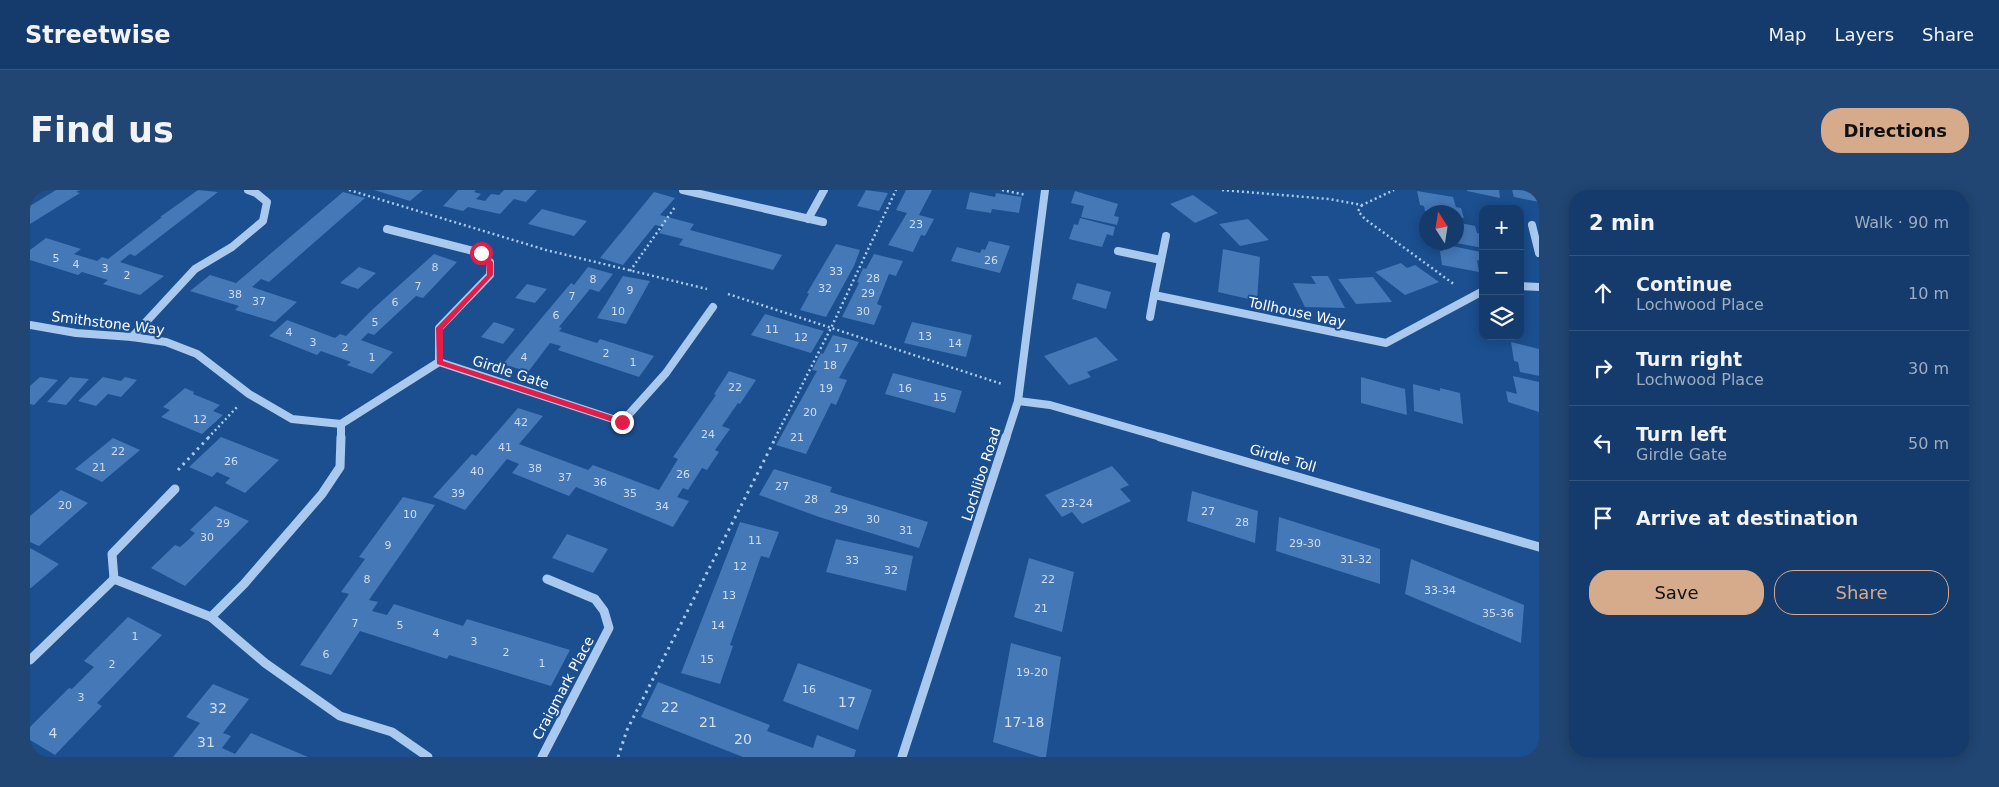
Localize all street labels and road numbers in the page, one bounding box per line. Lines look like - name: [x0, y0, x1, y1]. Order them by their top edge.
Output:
- street label: Tollhouse Way: [1246, 294, 1347, 330]
- street label: Smithstone Way: [51, 308, 165, 338]
- street label: Girdle Gate: [471, 352, 551, 392]
- street label: Lochlibo Road: [958, 425, 1004, 523]
- street label: Girdle Toll: [1248, 441, 1318, 475]
- street label: Craigmark Place: [529, 634, 597, 742]

